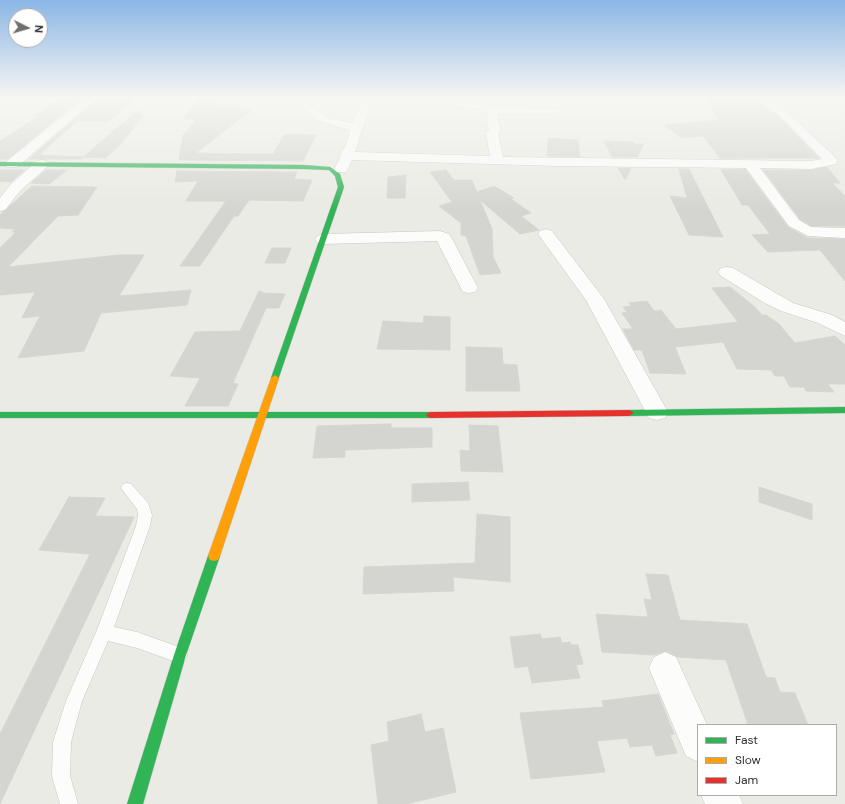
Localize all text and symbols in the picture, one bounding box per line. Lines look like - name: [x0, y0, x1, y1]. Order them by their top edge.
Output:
- north arrow: [8, 8, 48, 48]
- text: N: [32, 24, 46, 34]
- legend: [697, 724, 837, 796]
- text: Fast: [735, 732, 758, 748]
- text: Slow: [735, 752, 761, 768]
- text: Jam: [735, 772, 758, 788]

